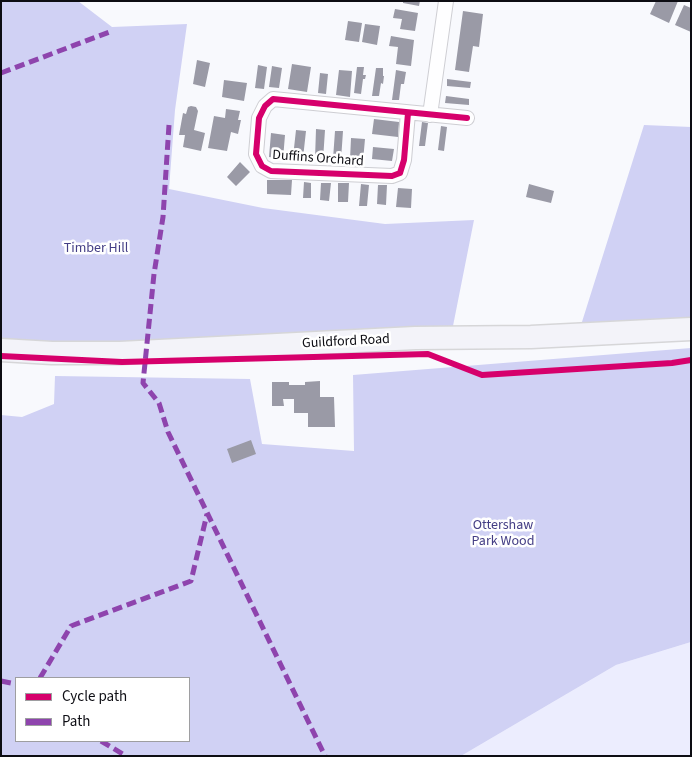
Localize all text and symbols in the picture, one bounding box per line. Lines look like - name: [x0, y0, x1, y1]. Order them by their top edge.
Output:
- street label: Duffins Orchard: [272, 147, 364, 171]
- park label: Timber Hill: [64, 241, 128, 257]
- street label: Guildford Road: [302, 331, 390, 353]
- park label: Ottershaw Park Wood: [472, 518, 534, 550]
- legend: [15, 677, 190, 742]
- text: Cycle path: [62, 686, 127, 707]
- text: Path: [62, 711, 90, 732]

